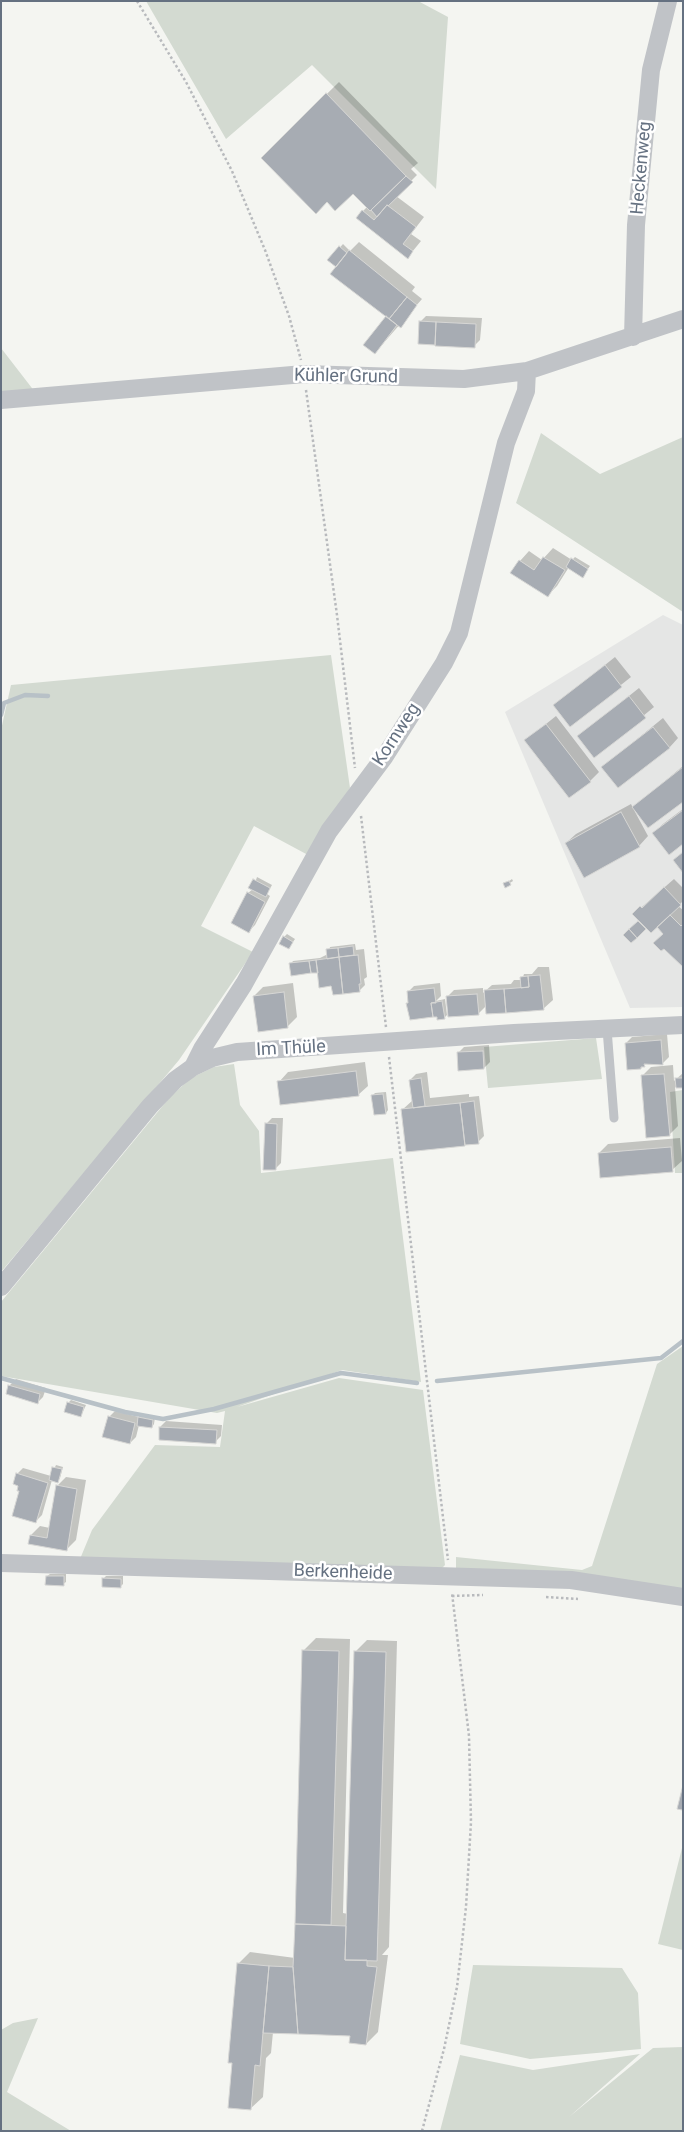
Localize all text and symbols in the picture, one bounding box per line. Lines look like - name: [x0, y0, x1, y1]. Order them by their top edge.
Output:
- street label: Heckenweg: [627, 121, 657, 215]
- street label: Kühler Grund: [294, 365, 398, 389]
- street label: Kornweg: [369, 700, 425, 770]
- street label: Im Thüle: [256, 1036, 326, 1062]
- street label: Berkenheide: [293, 1560, 393, 1586]

